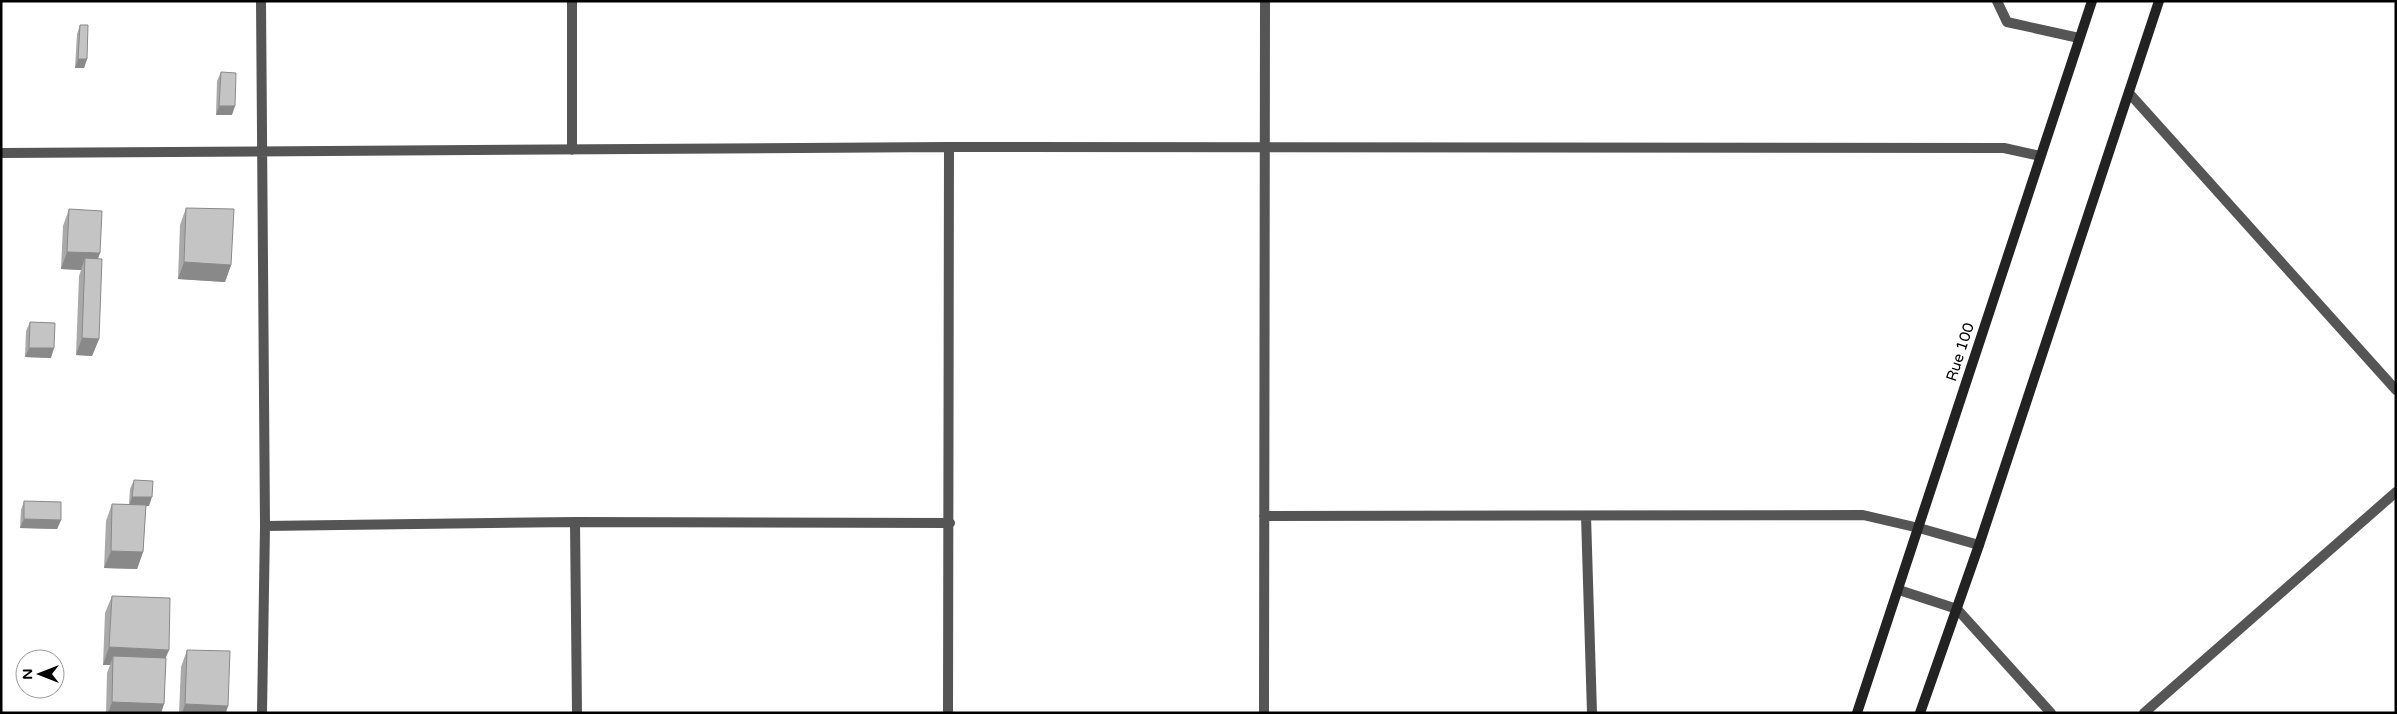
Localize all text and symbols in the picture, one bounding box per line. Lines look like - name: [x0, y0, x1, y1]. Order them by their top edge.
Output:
- street label: Rue 100: [1942, 320, 1978, 384]
- north arrow: [15, 649, 65, 699]
- text: N: [19, 668, 36, 680]

